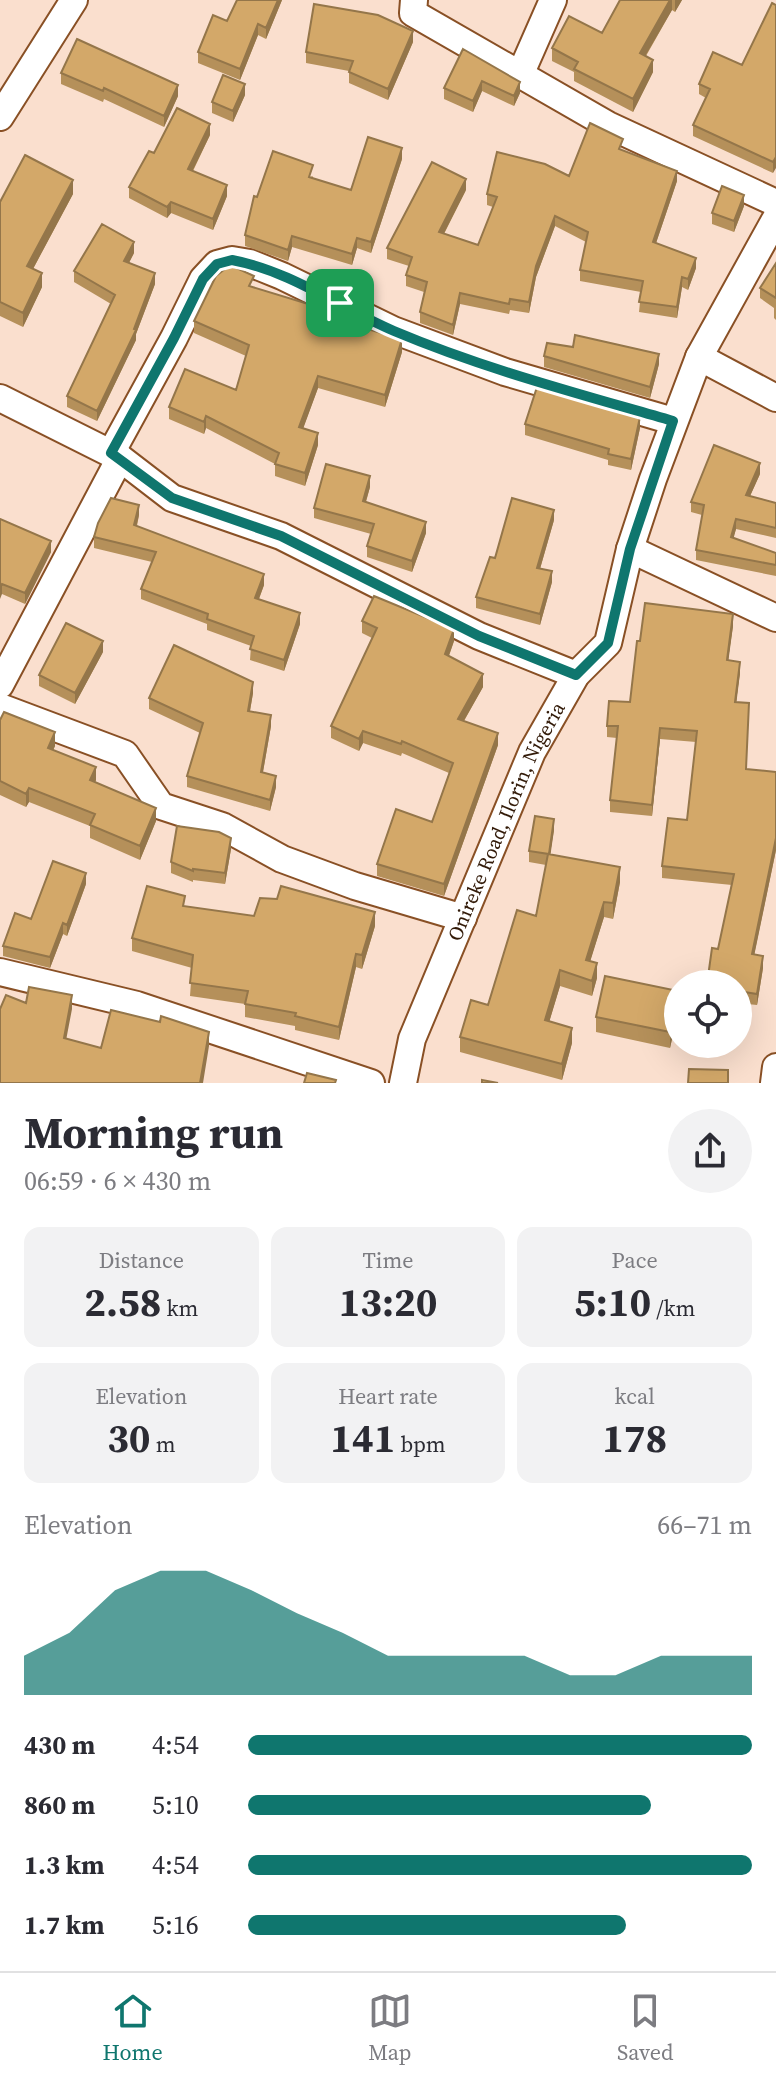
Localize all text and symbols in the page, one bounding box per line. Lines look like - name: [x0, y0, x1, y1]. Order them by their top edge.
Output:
- pin: [306, 269, 374, 337]
- icon: arrive: [318, 281, 362, 325]
- street label: Onireke Road, Ilorin, Nigeria: [441, 696, 572, 945]
- map controls: [664, 970, 752, 1058]
- button: locate: [664, 970, 752, 1058]
- text: Morning run: [24, 1102, 283, 1163]
- button: share: [668, 1109, 752, 1193]
- text: 06:59 · 6 × 430 m: [24, 1163, 211, 1199]
- text: Distance: [99, 1245, 184, 1275]
- text: Time: [363, 1245, 413, 1275]
- text: Pace: [612, 1245, 658, 1275]
- text: 2.58: [84, 1275, 161, 1329]
- text: 13:20: [339, 1275, 437, 1329]
- text: 5:10: [574, 1275, 651, 1329]
- text: km: [161, 1293, 198, 1323]
- text: /km: [651, 1293, 695, 1323]
- text: Elevation: [95, 1381, 187, 1411]
- text: Heart rate: [338, 1381, 438, 1411]
- text: kcal: [615, 1381, 655, 1411]
- text: 30: [107, 1411, 151, 1465]
- text: 141: [330, 1411, 395, 1465]
- text: 178: [602, 1411, 667, 1465]
- text: m: [151, 1429, 175, 1459]
- text: bpm: [395, 1429, 446, 1459]
- text: Elevation: [24, 1507, 133, 1543]
- text: 66–71 m: [657, 1507, 752, 1543]
- text: 430 m: [24, 1727, 95, 1763]
- text: 4:54: [152, 1727, 199, 1763]
- text: 860 m: [24, 1787, 95, 1823]
- text: 5:10: [152, 1787, 199, 1823]
- text: 1.3 km: [24, 1847, 105, 1883]
- text: 4:54: [152, 1847, 199, 1883]
- text: 1.7 km: [24, 1907, 105, 1943]
- text: 5:16: [152, 1907, 199, 1943]
- tab: Home: [103, 1989, 163, 2067]
- tab: Map: [368, 1989, 412, 2067]
- tab: Saved: [617, 1989, 673, 2067]

